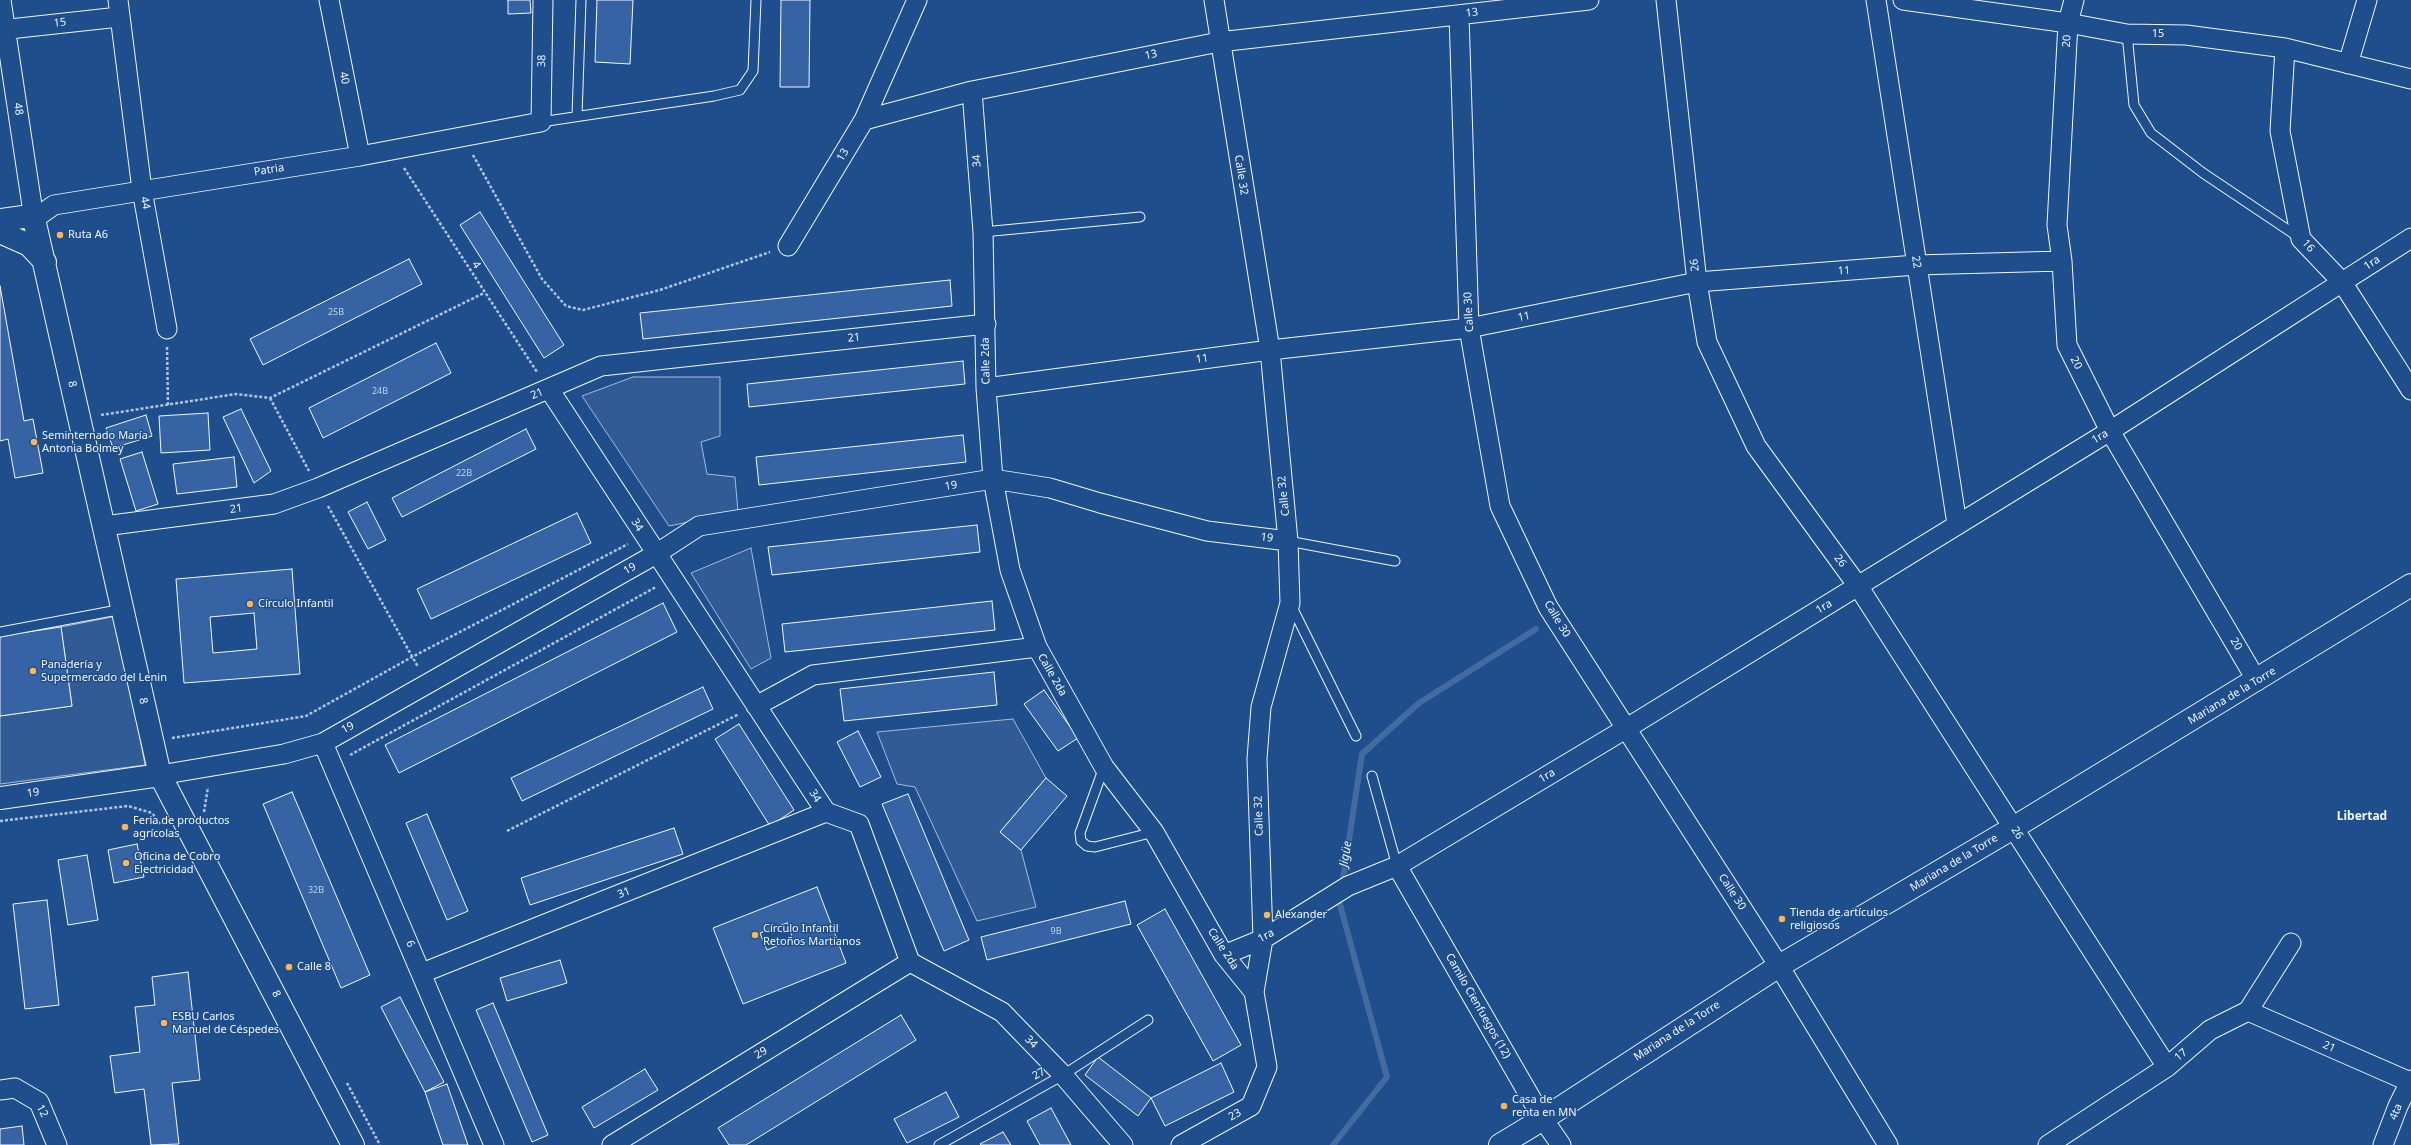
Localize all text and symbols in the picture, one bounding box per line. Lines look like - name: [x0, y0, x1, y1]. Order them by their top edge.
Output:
- street label: 13: [1465, 6, 1479, 20]
- street label: 15: [53, 16, 67, 30]
- street label: 15: [2152, 27, 2164, 41]
- street label: 20: [2060, 34, 2074, 48]
- street label: 13: [1144, 47, 1158, 63]
- street label: 38: [535, 55, 549, 67]
- street label: 40: [336, 71, 352, 85]
- street label: 48: [10, 102, 26, 116]
- street label: 13: [834, 146, 852, 164]
- street label: 34: [970, 154, 984, 168]
- street label: Calle 32: [1231, 154, 1251, 196]
- street label: Patria: [253, 161, 285, 179]
- street label: 44: [137, 196, 153, 210]
- place label: Ruta A6: [68, 228, 108, 242]
- marker: Ruta A6: [55, 230, 65, 240]
- street label: 16: [2299, 237, 2317, 255]
- street label: 1ra: [2361, 253, 2383, 273]
- street label: 22: [1908, 255, 1924, 269]
- street label: 26: [1688, 258, 1702, 272]
- street label: 4: [469, 259, 483, 271]
- street label: 11: [1837, 264, 1851, 278]
- street label: Calle 30: [1461, 291, 1477, 333]
- house number: 25B: [328, 307, 344, 317]
- street label: 11: [1517, 309, 1531, 325]
- street label: 21: [847, 331, 861, 345]
- street label: Calle 2da: [979, 337, 993, 385]
- street label: 11: [1195, 352, 1209, 366]
- street label: 20: [2067, 354, 2085, 372]
- street label: 8: [65, 379, 79, 389]
- street label: 21: [529, 385, 545, 403]
- house number: 24B: [372, 386, 388, 396]
- street label: 1ra: [2089, 427, 2111, 447]
- place label: Seminternado María Antonia Bolmey: [42, 429, 148, 455]
- marker: Seminternado María Antonia Bolmey: [29, 437, 39, 447]
- house number: 22B: [456, 468, 472, 478]
- street label: Calle 32: [1275, 475, 1293, 517]
- street label: 19: [944, 478, 958, 494]
- street label: 21: [229, 502, 243, 516]
- street label: 34: [628, 516, 646, 534]
- street label: 19: [1260, 531, 1274, 545]
- street label: 26: [1831, 552, 1849, 570]
- street label: 19: [621, 560, 639, 578]
- place label: Círculo Infantil: [258, 597, 333, 611]
- street label: 1ra: [1813, 597, 1835, 617]
- street label: Calle 30: [1541, 598, 1573, 640]
- marker: Círculo Infantil: [245, 599, 255, 609]
- street label: 20: [2227, 635, 2245, 653]
- street label: Calle 2da: [1035, 651, 1069, 699]
- place label: Panadería y Supermercado del Lenin: [41, 658, 167, 684]
- street label: Mariana de la Torre: [2186, 665, 2278, 727]
- marker: Panadería y Supermercado del Lenin: [28, 666, 38, 676]
- street label: 8: [136, 697, 150, 705]
- street label: 19: [339, 719, 357, 737]
- street label: 1ra: [1536, 766, 1558, 786]
- street label: 19: [26, 786, 40, 800]
- street label: 34: [806, 787, 824, 805]
- street label: Calle 32: [1252, 796, 1266, 836]
- district label: Libertad: [2337, 810, 2387, 824]
- place label: Feria de productos agrícolas: [133, 814, 230, 840]
- marker: Feria de productos agrícolas: [120, 822, 130, 832]
- street label: 26: [2008, 824, 2026, 842]
- street label: Mariana de la Torre: [1908, 832, 2000, 894]
- water label: Jigüe: [1337, 840, 1355, 868]
- place label: Oficina de Cobro Electricidad: [134, 850, 220, 876]
- marker: Oficina de Cobro Electricidad: [121, 858, 131, 868]
- street label: Calle 30: [1715, 871, 1749, 913]
- house number: 32B: [308, 885, 324, 895]
- street label: 31: [616, 885, 632, 901]
- place label: Tienda de artículos religiosos: [1790, 906, 1888, 932]
- place label: Alexander: [1275, 908, 1327, 922]
- marker: Alexander: [1262, 910, 1272, 920]
- marker: Tienda de artículos religiosos: [1777, 914, 1787, 924]
- place label: Círculo Infantil Retoños Martianos: [763, 922, 861, 948]
- house number: 9B: [1051, 926, 1061, 936]
- street label: Calle 2da: [1205, 926, 1241, 972]
- street label: 1ra: [1255, 926, 1277, 946]
- marker: Círculo Infantil Retoños Martianos: [750, 930, 760, 940]
- street label: 6: [403, 939, 417, 949]
- street label: Camilo Cienfuegos (12): [1443, 951, 1513, 1061]
- place label: Calle 8: [297, 960, 331, 974]
- marker: Calle 8: [284, 962, 294, 972]
- street label: 8: [269, 988, 283, 1000]
- street label: Mariana de la Torre: [1631, 998, 1723, 1064]
- place label: ESBU Carlos Manuel de Céspedes: [172, 1010, 279, 1036]
- marker: ESBU Carlos Manuel de Céspedes: [159, 1018, 169, 1028]
- street label: 34: [1022, 1033, 1040, 1051]
- street label: 21: [2321, 1038, 2337, 1056]
- street label: 29: [752, 1044, 770, 1062]
- street label: 17: [2172, 1046, 2190, 1064]
- street label: 27: [1030, 1065, 1048, 1083]
- place label: Casa de renta en MN: [1512, 1093, 1577, 1119]
- marker: Casa de renta en MN: [1499, 1101, 1509, 1111]
- street label: 12: [33, 1102, 51, 1120]
- street label: 4ta: [2387, 1102, 2405, 1122]
- street label: 23: [1226, 1106, 1244, 1124]

